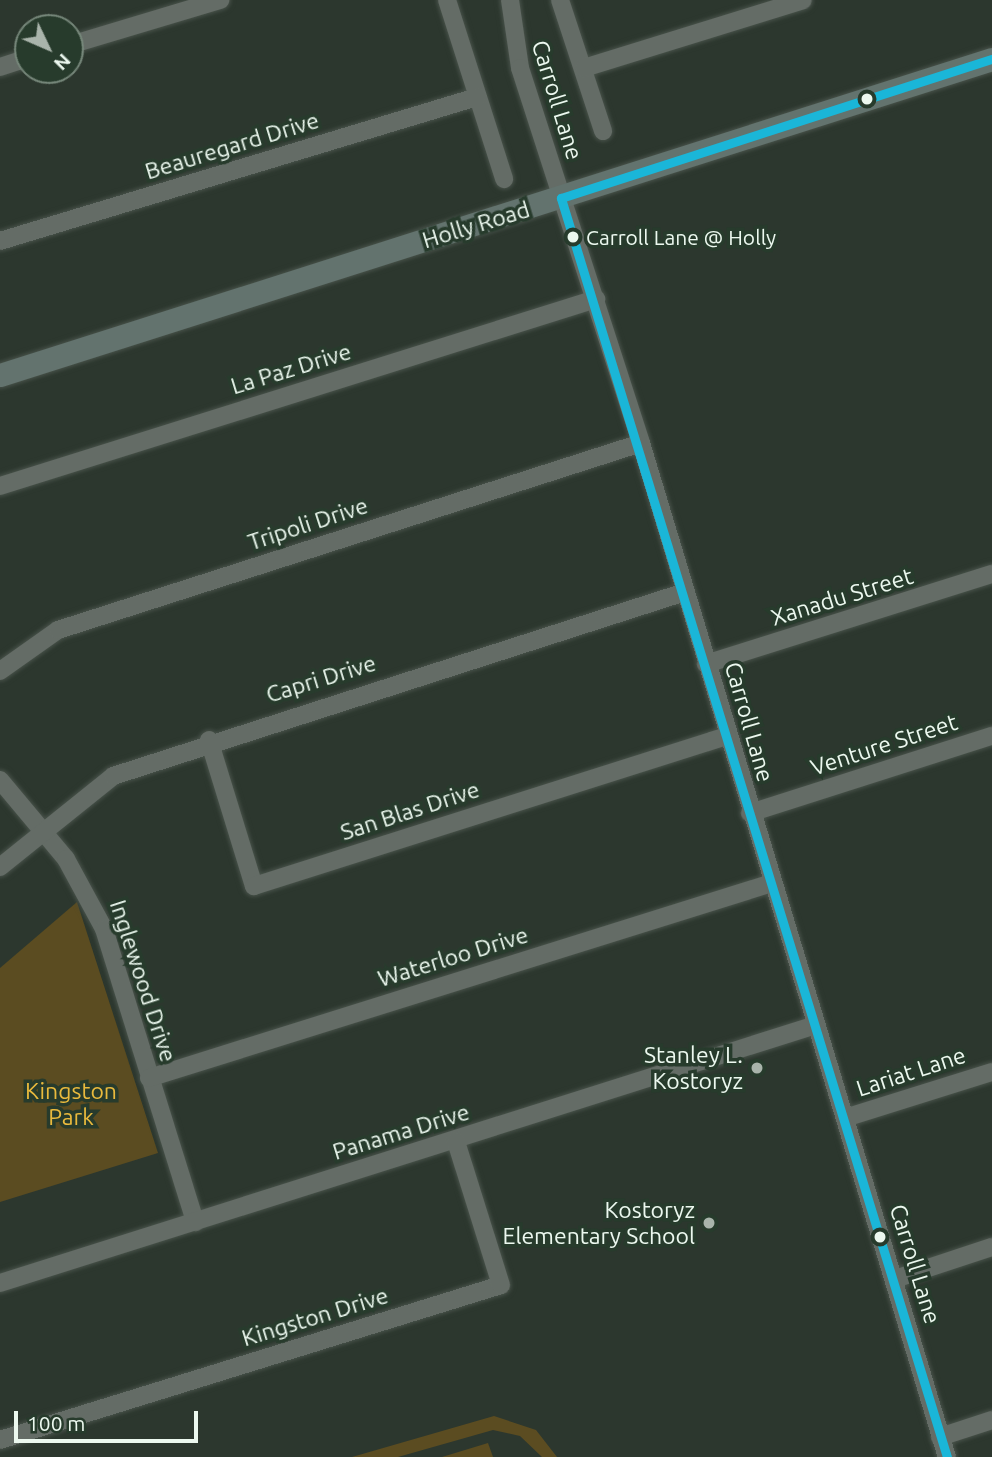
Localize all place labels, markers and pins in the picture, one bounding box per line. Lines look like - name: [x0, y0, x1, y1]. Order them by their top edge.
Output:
- unlabelled marker: [860, 92, 874, 106]
- place label: Carroll Lane @ Holly: [586, 224, 776, 250]
- marker: Carroll Lane @ Holly: [566, 230, 580, 244]
- place label: Stanley L. Kostoryz: [644, 1041, 743, 1095]
- marker: Stanley L. Kostoryz: [749, 1060, 765, 1076]
- place label: Kostoryz Elementary School: [502, 1196, 695, 1250]
- marker: Kostoryz Elementary School: [701, 1215, 717, 1231]
- unlabelled marker: [873, 1230, 887, 1244]

